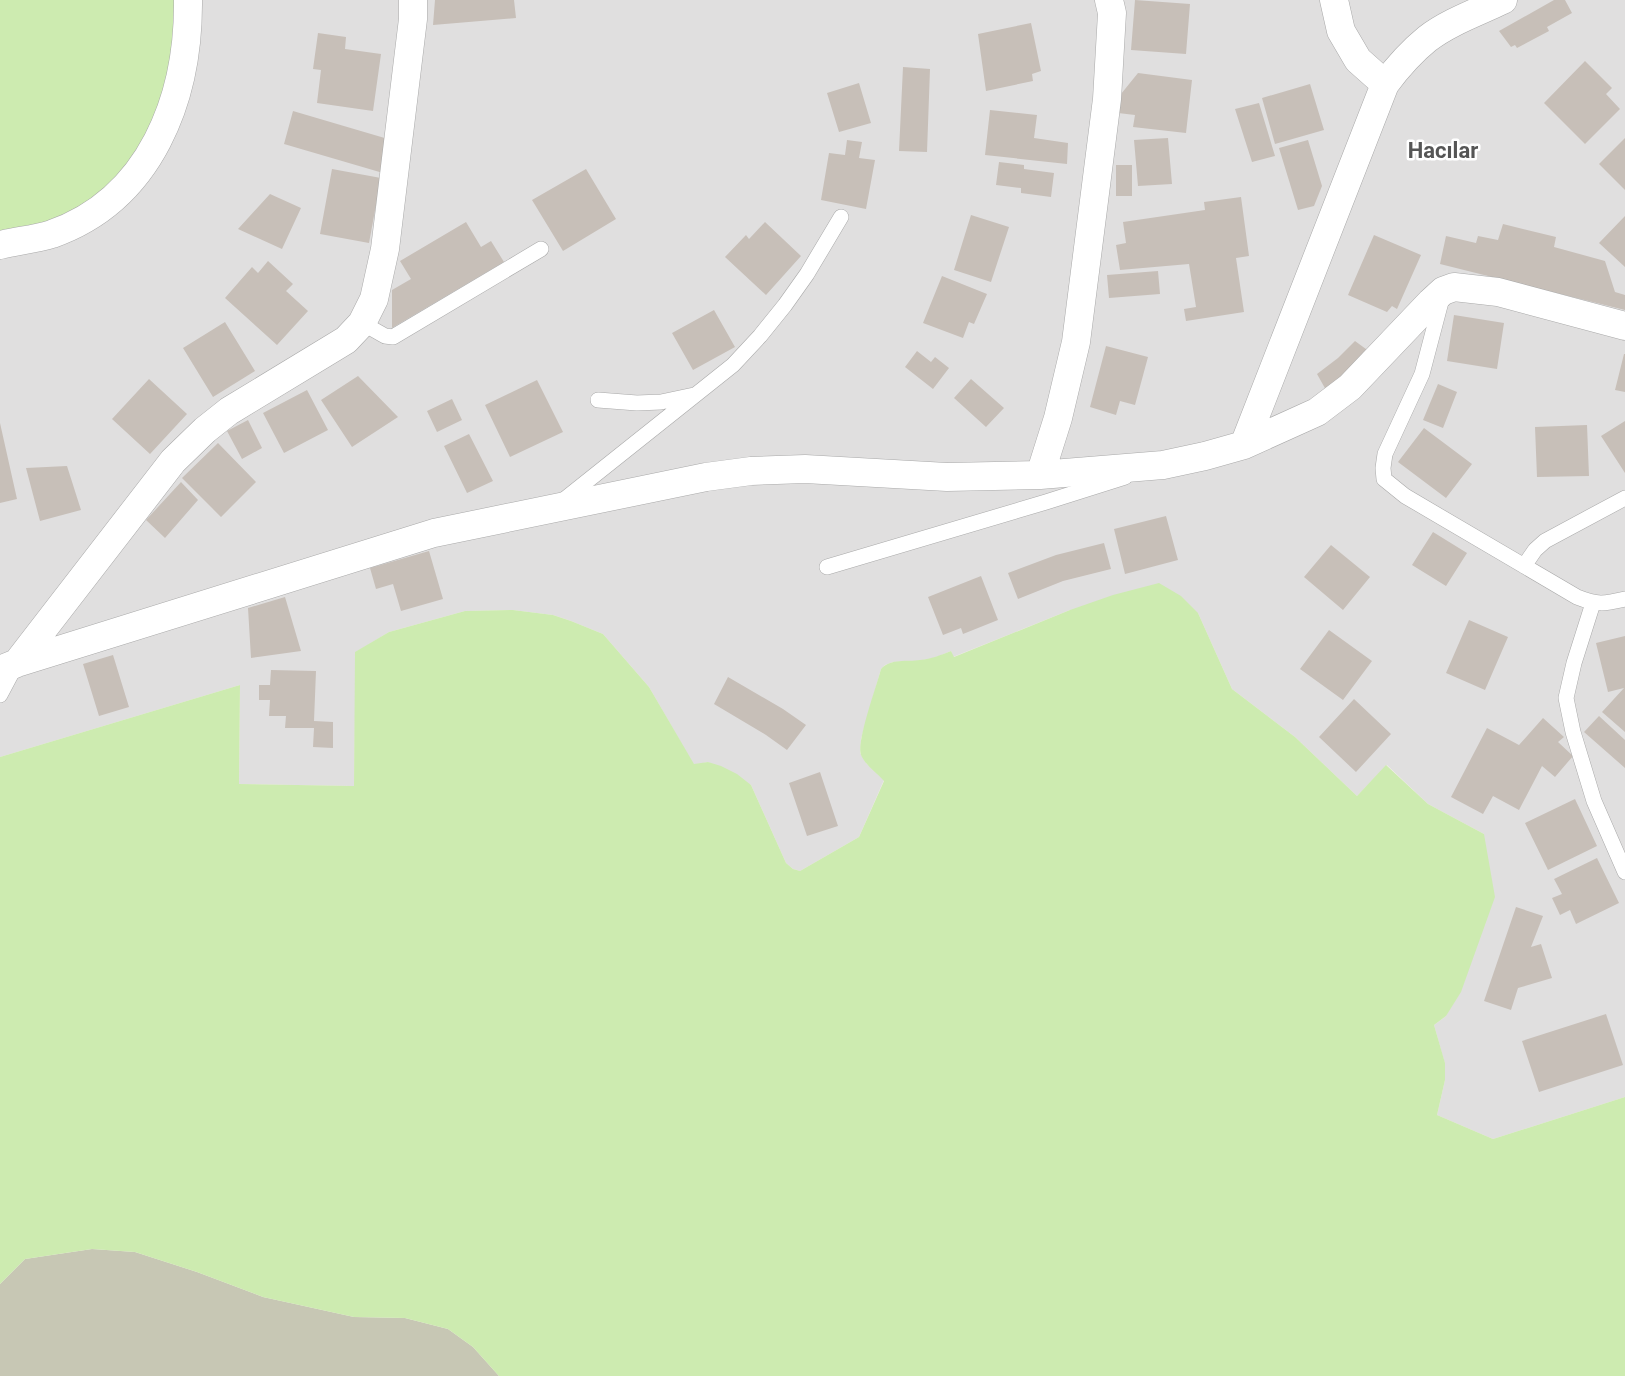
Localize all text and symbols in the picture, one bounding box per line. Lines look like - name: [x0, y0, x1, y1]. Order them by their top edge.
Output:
- district label: Hacılar: [1408, 138, 1478, 163]

